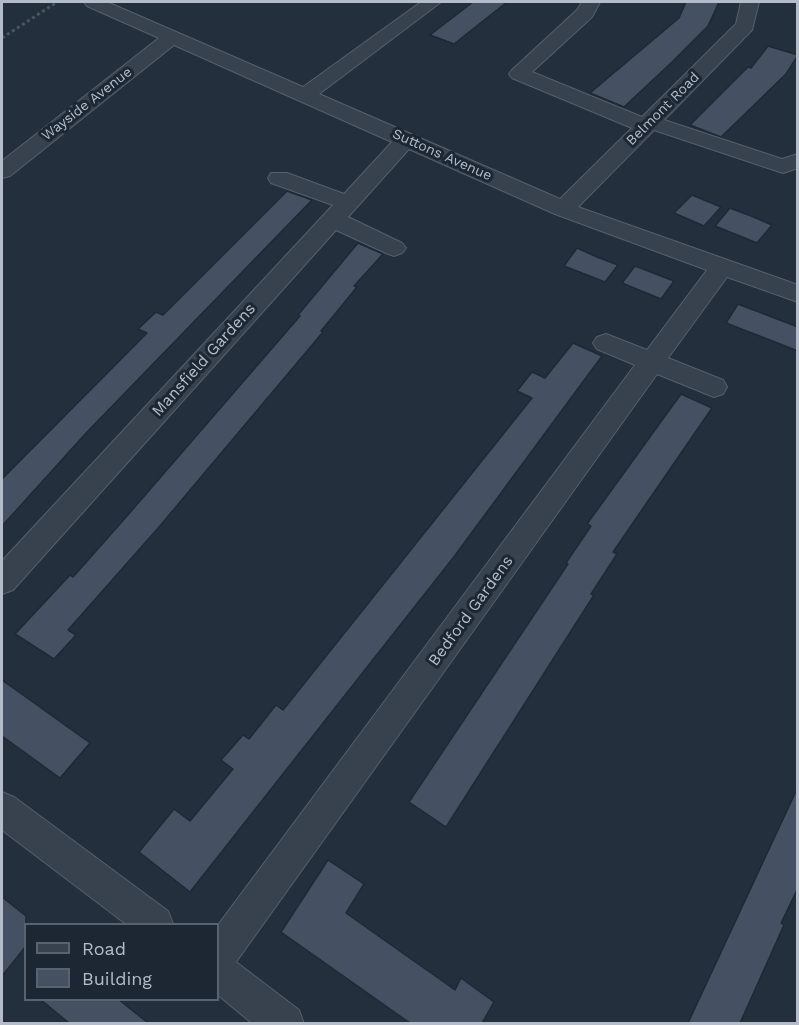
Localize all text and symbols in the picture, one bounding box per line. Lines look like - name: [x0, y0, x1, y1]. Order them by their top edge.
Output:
- street label: Wayside Avenue: [39, 64, 135, 144]
- street label: Belmont Road: [623, 69, 703, 149]
- street label: Suttons Avenue: [390, 126, 494, 184]
- street label: Mansfield Gardens: [148, 299, 260, 421]
- street label: Bedford Gardens: [425, 552, 517, 670]
- legend: [24, 923, 219, 1001]
- text: Road: [82, 938, 126, 959]
- text: Building: [82, 968, 152, 989]

